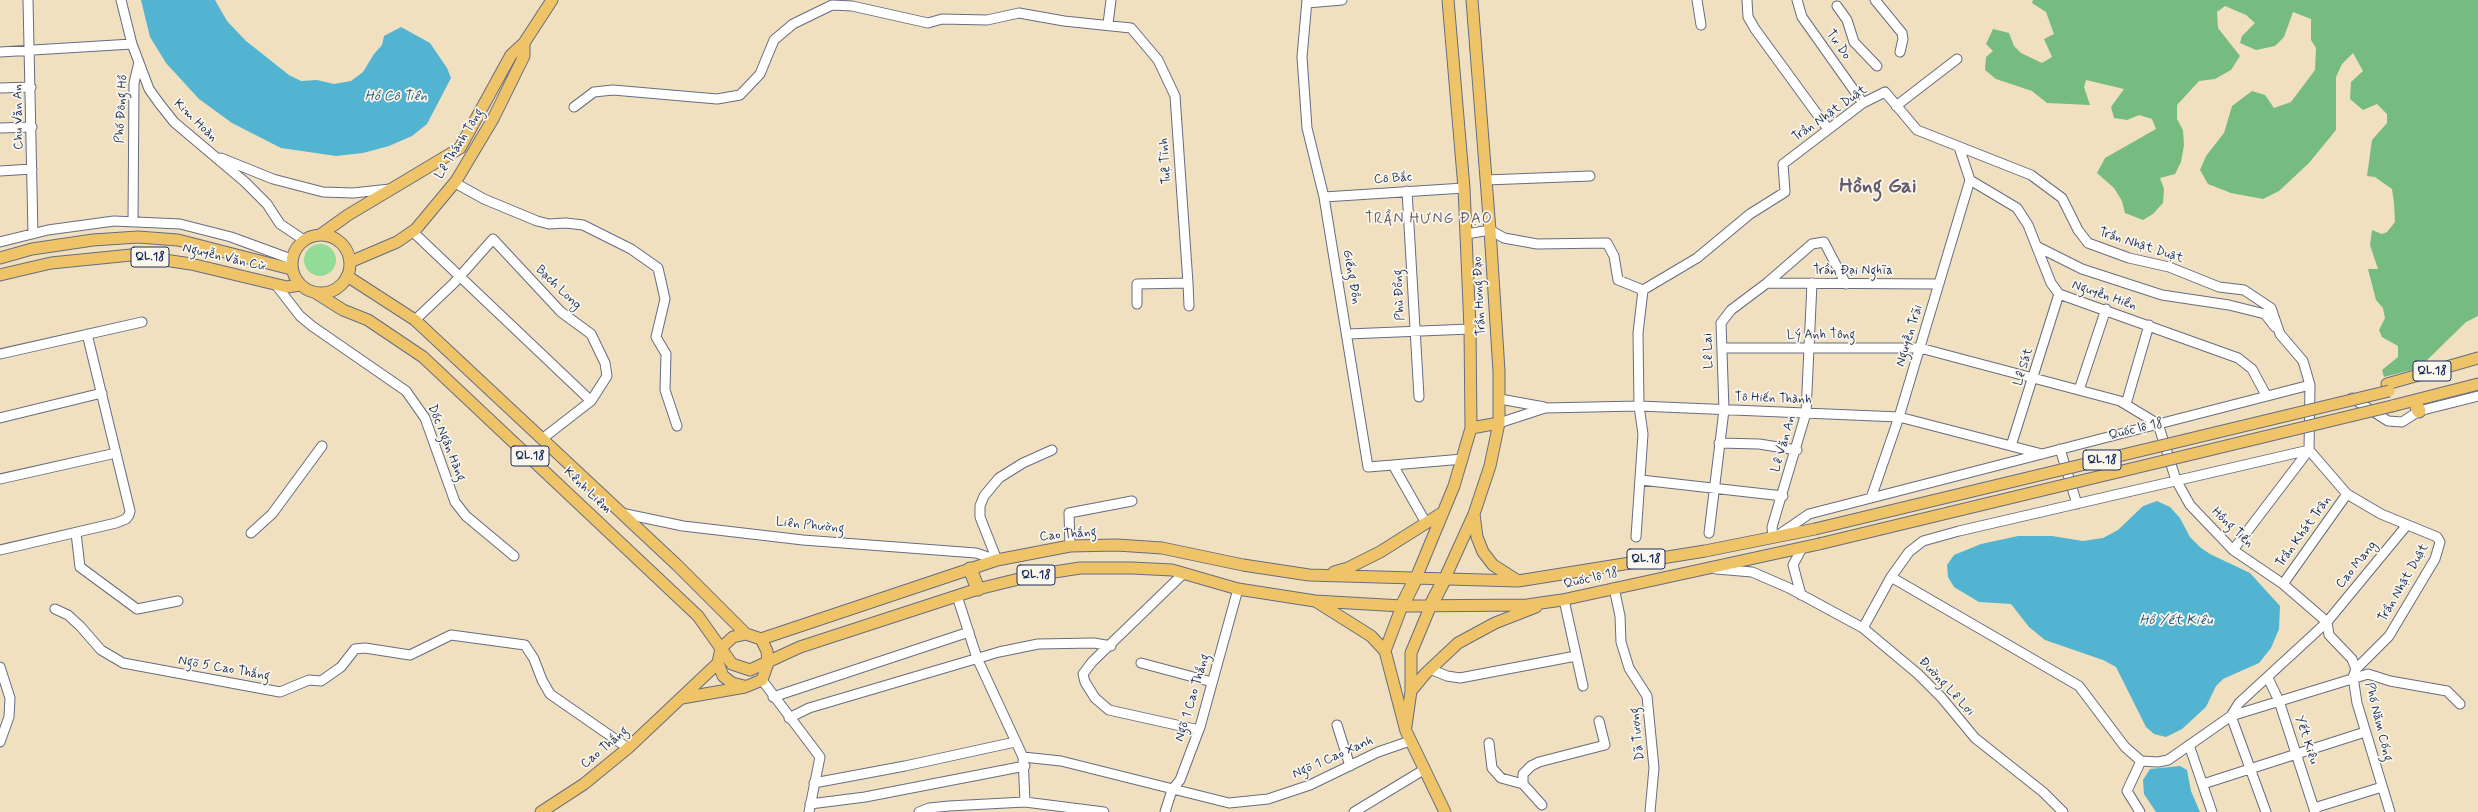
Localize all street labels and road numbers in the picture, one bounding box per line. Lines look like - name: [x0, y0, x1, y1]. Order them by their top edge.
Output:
- street label: Tự Do: [1822, 27, 1854, 63]
- street label: Phố Đông Hồ: [112, 74, 132, 144]
- street label: Trần Nhật Duật: [1790, 82, 1870, 146]
- street label: Chu Văn An: [11, 84, 27, 150]
- street label: Kim Hoàn: [170, 96, 220, 146]
- street label: Lê Thánh Tông: [432, 106, 488, 182]
- street label: Tuệ Tĩnh: [1157, 137, 1175, 185]
- street label: Cô Bắc: [1373, 170, 1413, 188]
- street label: Trần Nhật Duật: [2097, 225, 2185, 267]
- street label: Nguyễn Văn Cừ: [181, 241, 267, 275]
- road number: QL.18: [131, 247, 169, 267]
- street label: Giếng Đồn: [1339, 248, 1363, 306]
- street label: Trần Hưng Đạo: [1470, 256, 1490, 336]
- street label: Bạch Long: [532, 262, 584, 314]
- street label: Trần Đại Nghĩa: [1813, 263, 1893, 279]
- street label: Phù Đổng: [1391, 269, 1409, 321]
- street label: Nguyễn Hiền: [2070, 278, 2138, 314]
- street label: Nguyễn Trãi: [1893, 303, 1927, 369]
- street label: Lý Anh Tông: [1787, 327, 1855, 343]
- street label: Lê Lai: [1701, 333, 1717, 369]
- street label: Lê Sát: [2011, 346, 2037, 388]
- road number: QL.18: [2413, 361, 2451, 381]
- street label: Tô Hiến Thành: [1734, 390, 1812, 408]
- street label: Dốc Ngân Hàng: [423, 402, 469, 484]
- street label: Lê Văn An: [1768, 414, 1800, 474]
- street label: Quốc lộ 18: [2107, 416, 2165, 444]
- road number: QL.18: [511, 446, 549, 466]
- road number: QL.18: [2083, 450, 2121, 470]
- street label: Kênh Liêm: [560, 464, 614, 518]
- street label: Trần Khát Trân: [2273, 493, 2335, 571]
- street label: Hồng Tiến: [2208, 505, 2256, 551]
- street label: Liên Phường: [775, 515, 845, 537]
- street label: Cao Thắng: [1039, 525, 1097, 545]
- street label: Cao Mang: [2333, 538, 2381, 592]
- street label: Trần Nhật Duật: [2375, 541, 2433, 625]
- road number: QL.18: [1627, 549, 1665, 569]
- road number: QL.18: [1017, 565, 1055, 585]
- street label: Quốc lộ 18: [1562, 565, 1620, 593]
- street label: Ngõ 1 Cao Thắng: [1172, 652, 1214, 744]
- street label: Ngõ 5 Cao Thắng: [177, 653, 271, 685]
- street label: Đường Lê Lợi: [1915, 654, 1977, 720]
- street label: Phố Năm Cống: [2361, 681, 2395, 763]
- street label: Dã Tượng: [1627, 707, 1649, 761]
- street label: Yết Kiêu: [2291, 714, 2321, 766]
- street label: Cao Thắng: [578, 724, 632, 772]
- street label: Ngõ 1 Cao Xanh: [1290, 733, 1376, 783]

